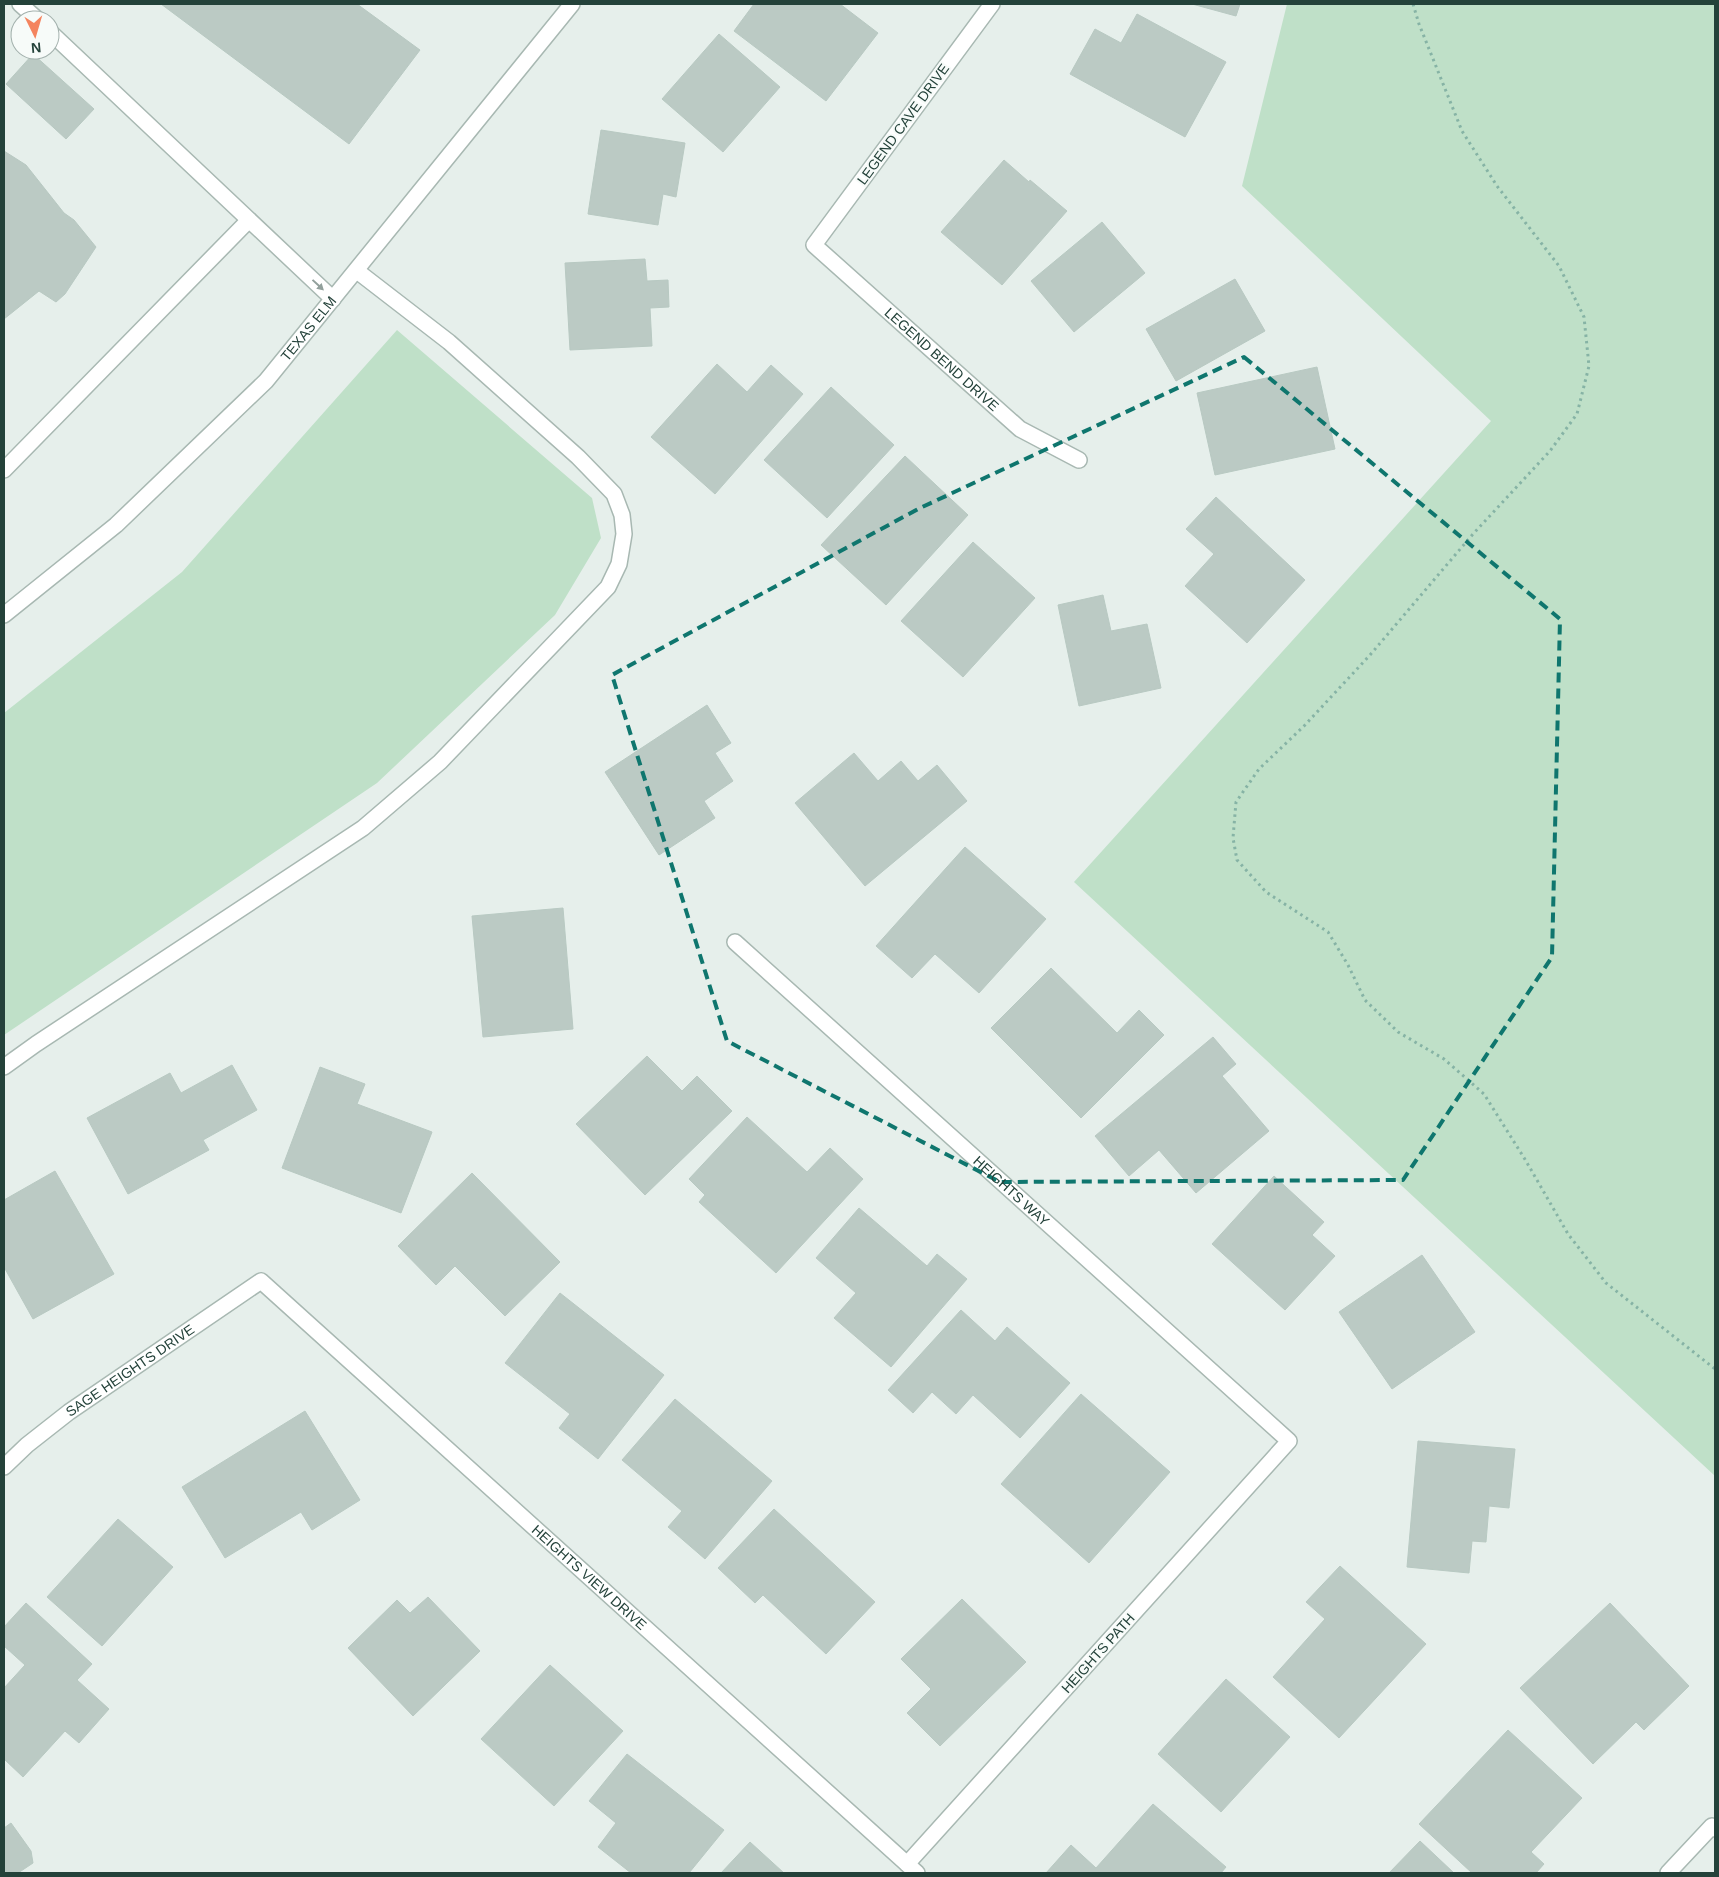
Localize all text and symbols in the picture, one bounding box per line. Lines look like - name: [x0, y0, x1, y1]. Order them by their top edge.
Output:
- north arrow: [10, 10, 60, 60]
- text: N: [30, 40, 42, 56]
- street label: LEGEND CAVE DRIVE: [854, 61, 952, 187]
- one-way arrow: [311, 279, 323, 291]
- street label: TEXAS ELM: [277, 293, 339, 364]
- street label: LEGEND BEND DRIVE: [882, 304, 1002, 414]
- street label: HEIGHTS WAY: [970, 1153, 1053, 1230]
- street label: SAGE HEIGHTS DRIVE: [63, 1321, 197, 1420]
- street label: HEIGHTS VIEW DRIVE: [529, 1522, 650, 1633]
- street label: HEIGHTS PATH: [1058, 1610, 1138, 1696]

